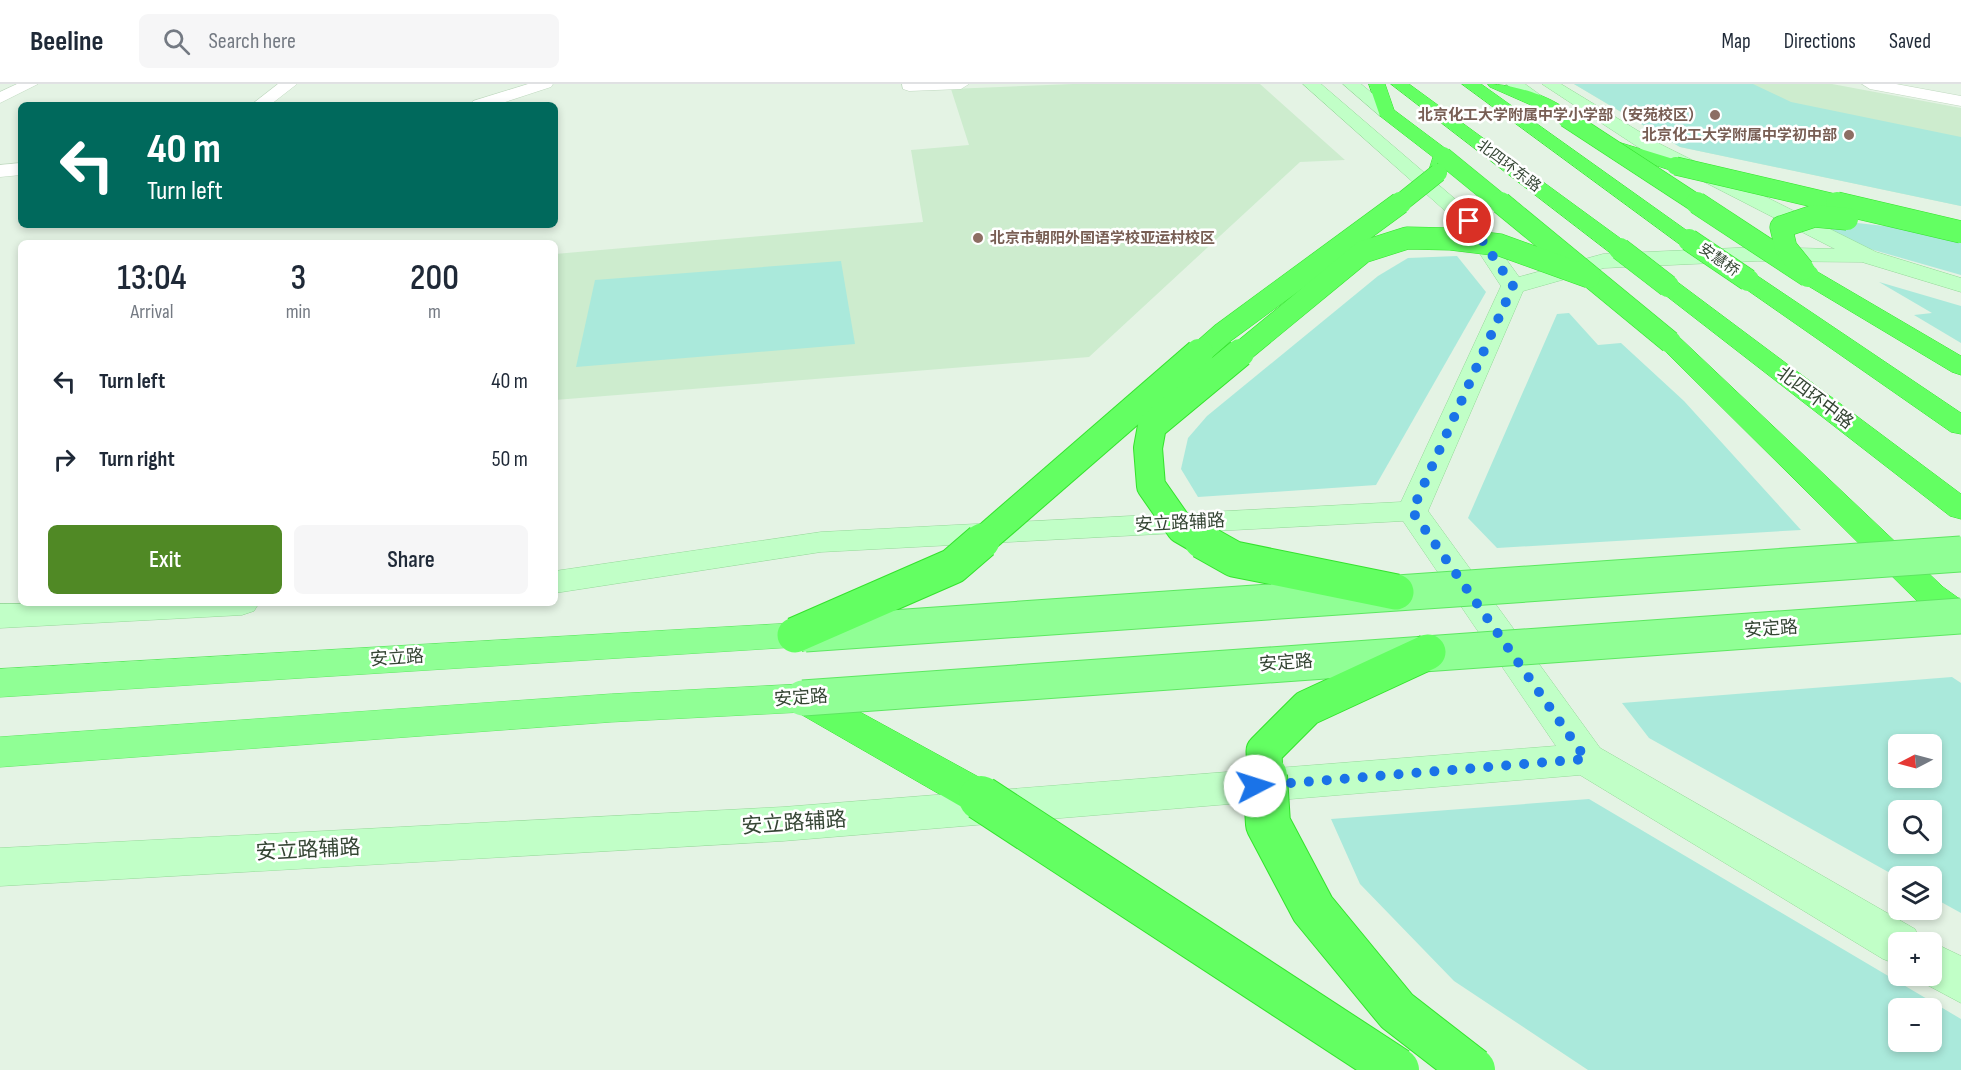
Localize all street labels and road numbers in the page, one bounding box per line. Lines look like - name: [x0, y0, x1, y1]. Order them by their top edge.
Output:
- street label: 北四环东路: [1473, 136, 1545, 196]
- street label: 安慧桥: [1695, 239, 1743, 281]
- street label: 北四环中路: [1773, 363, 1857, 433]
- street label: 安立路辅路: [1135, 510, 1225, 536]
- street label: 安定路: [1743, 617, 1799, 641]
- street label: 安立路: [369, 646, 425, 670]
- street label: 安定路: [1258, 651, 1314, 675]
- street label: 安定路: [773, 686, 829, 710]
- street label: 安立路辅路: [741, 807, 847, 839]
- street label: 安立路辅路: [255, 835, 361, 865]

